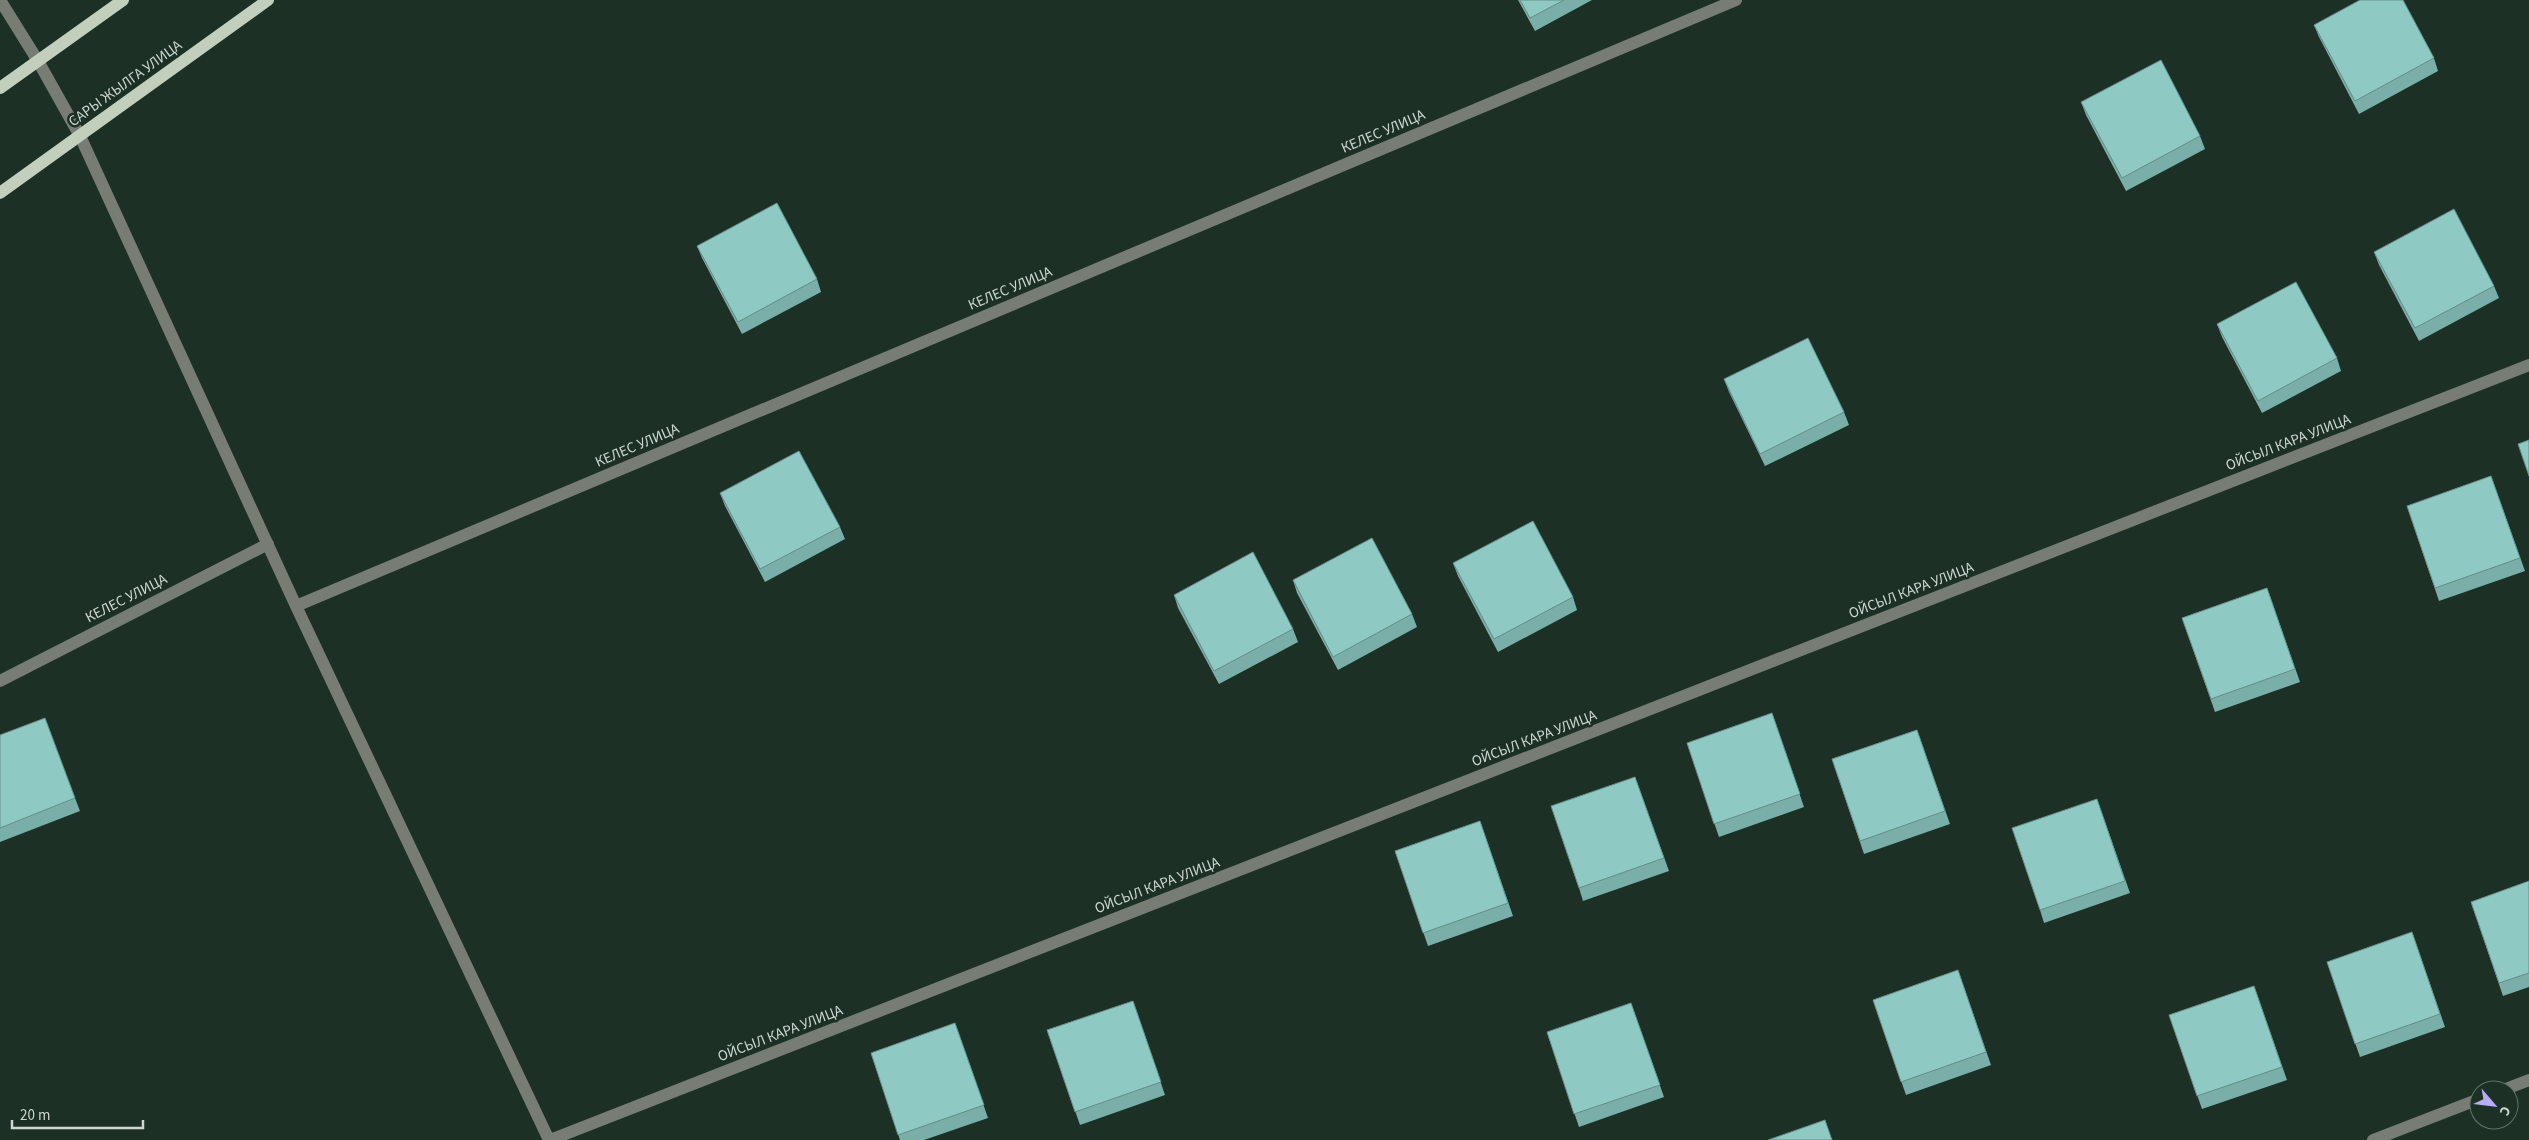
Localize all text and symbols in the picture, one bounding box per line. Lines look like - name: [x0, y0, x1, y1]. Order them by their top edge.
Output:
- street label: САРЫ ЖЫЛГА УЛИЦА: [64, 35, 187, 132]
- street label: КЕЛЕС УЛИЦА: [1338, 104, 1429, 159]
- street label: КЕЛЕС УЛИЦА: [965, 261, 1056, 316]
- street label: ОЙСЫЛ КАРА УЛИЦА: [2223, 409, 2355, 476]
- street label: КЕЛЕС УЛИЦА: [592, 418, 683, 473]
- street label: ОЙСЫЛ КАРА УЛИЦА: [1846, 557, 1978, 624]
- street label: КЕЛЕС УЛИЦА: [82, 568, 172, 628]
- street label: ОЙСЫЛ КАРА УЛИЦА: [1469, 705, 1601, 772]
- street label: ОЙСЫЛ КАРА УЛИЦА: [1092, 852, 1224, 919]
- street label: ОЙСЫЛ КАРА УЛИЦА: [715, 1000, 847, 1067]
- north arrow: [2469, 1080, 2519, 1130]
- scale bar: [12, 1098, 144, 1130]
- text: С: [2494, 1102, 2515, 1119]
- text: 20 m: [20, 1105, 50, 1126]

